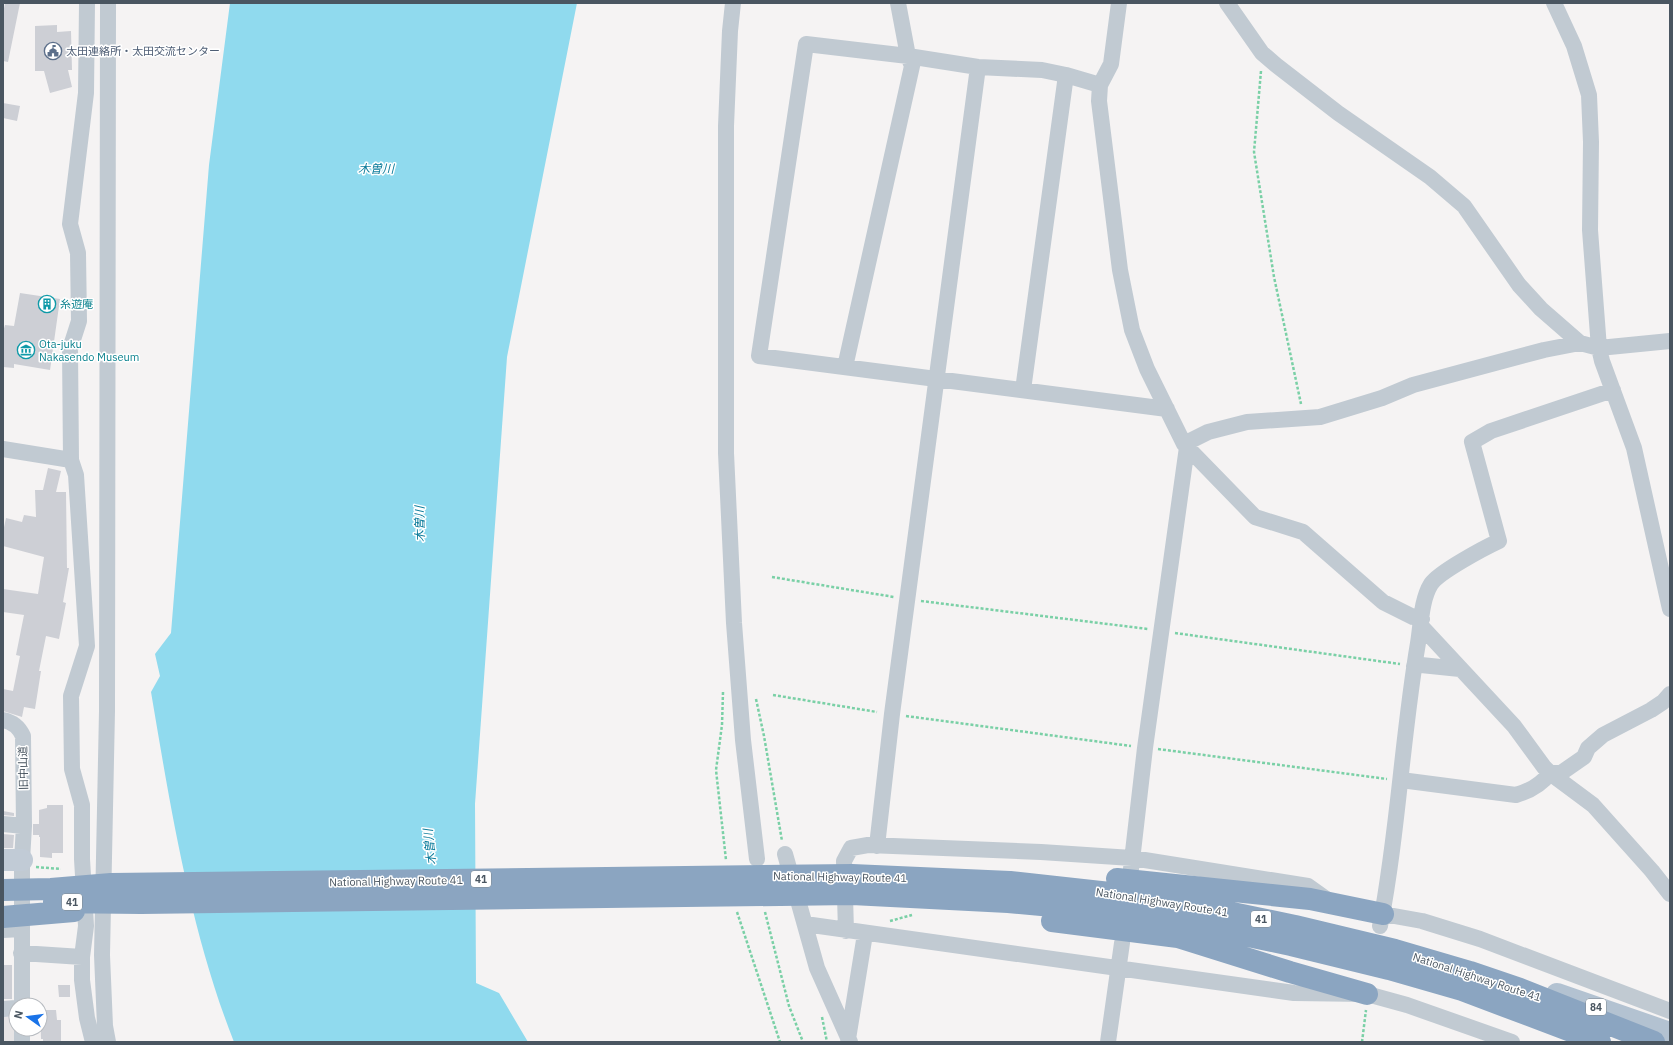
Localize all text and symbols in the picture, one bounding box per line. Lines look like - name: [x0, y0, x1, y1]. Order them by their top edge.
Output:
- public building icon: 太田連絡所・太田交流センター: [43, 41, 63, 61]
- place label: 太田連絡所・太田交流センター: [66, 44, 220, 58]
- water label: 木曽川: [358, 161, 396, 176]
- building icon: 糸遊庵: [37, 294, 57, 314]
- place label: 糸遊庵: [60, 297, 93, 311]
- place label: Ota-juku Nakasendo Museum: [39, 337, 139, 364]
- museum icon: Ota-juku Nakasendo Museum: [16, 340, 36, 360]
- water label: 木曽川: [412, 504, 427, 542]
- street label: 旧中山道: [16, 746, 30, 790]
- water label: 木曽川: [420, 826, 439, 866]
- street label: National Highway Route 41: [773, 869, 907, 885]
- road number: 41: [471, 871, 491, 887]
- street label: National Highway Route 41: [329, 873, 463, 889]
- street label: National Highway Route 41: [1095, 885, 1230, 919]
- road number: 41: [62, 894, 82, 910]
- road number: 41: [1251, 911, 1271, 927]
- street label: National Highway Route 41: [1411, 950, 1543, 1004]
- north arrow: [8, 997, 48, 1037]
- road number: 84: [1586, 999, 1606, 1015]
- text: N: [11, 1009, 26, 1020]

